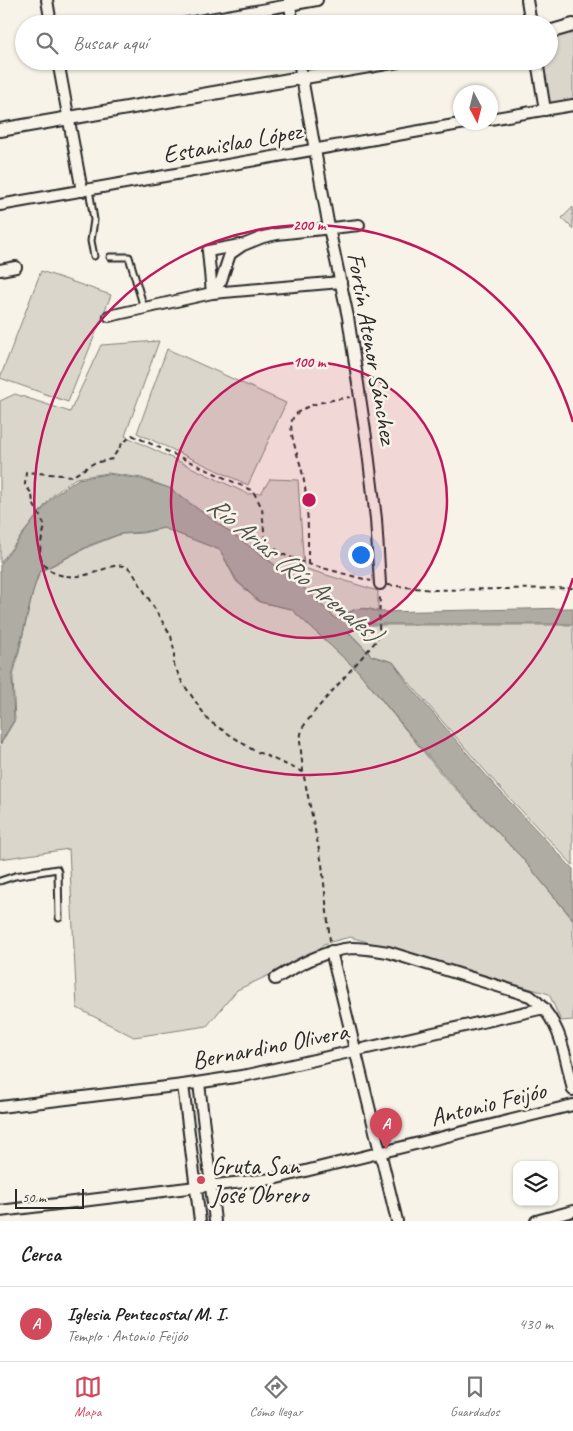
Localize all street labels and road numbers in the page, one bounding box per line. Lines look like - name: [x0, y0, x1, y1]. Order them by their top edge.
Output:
- street label: Estanislao López: [160, 115, 306, 171]
- street label: Fortín Atenor Sánchez: [339, 250, 405, 449]
- street label: Bernardino Olivera: [189, 1015, 353, 1077]
- street label: Antonio Feijóo: [427, 1074, 550, 1134]

